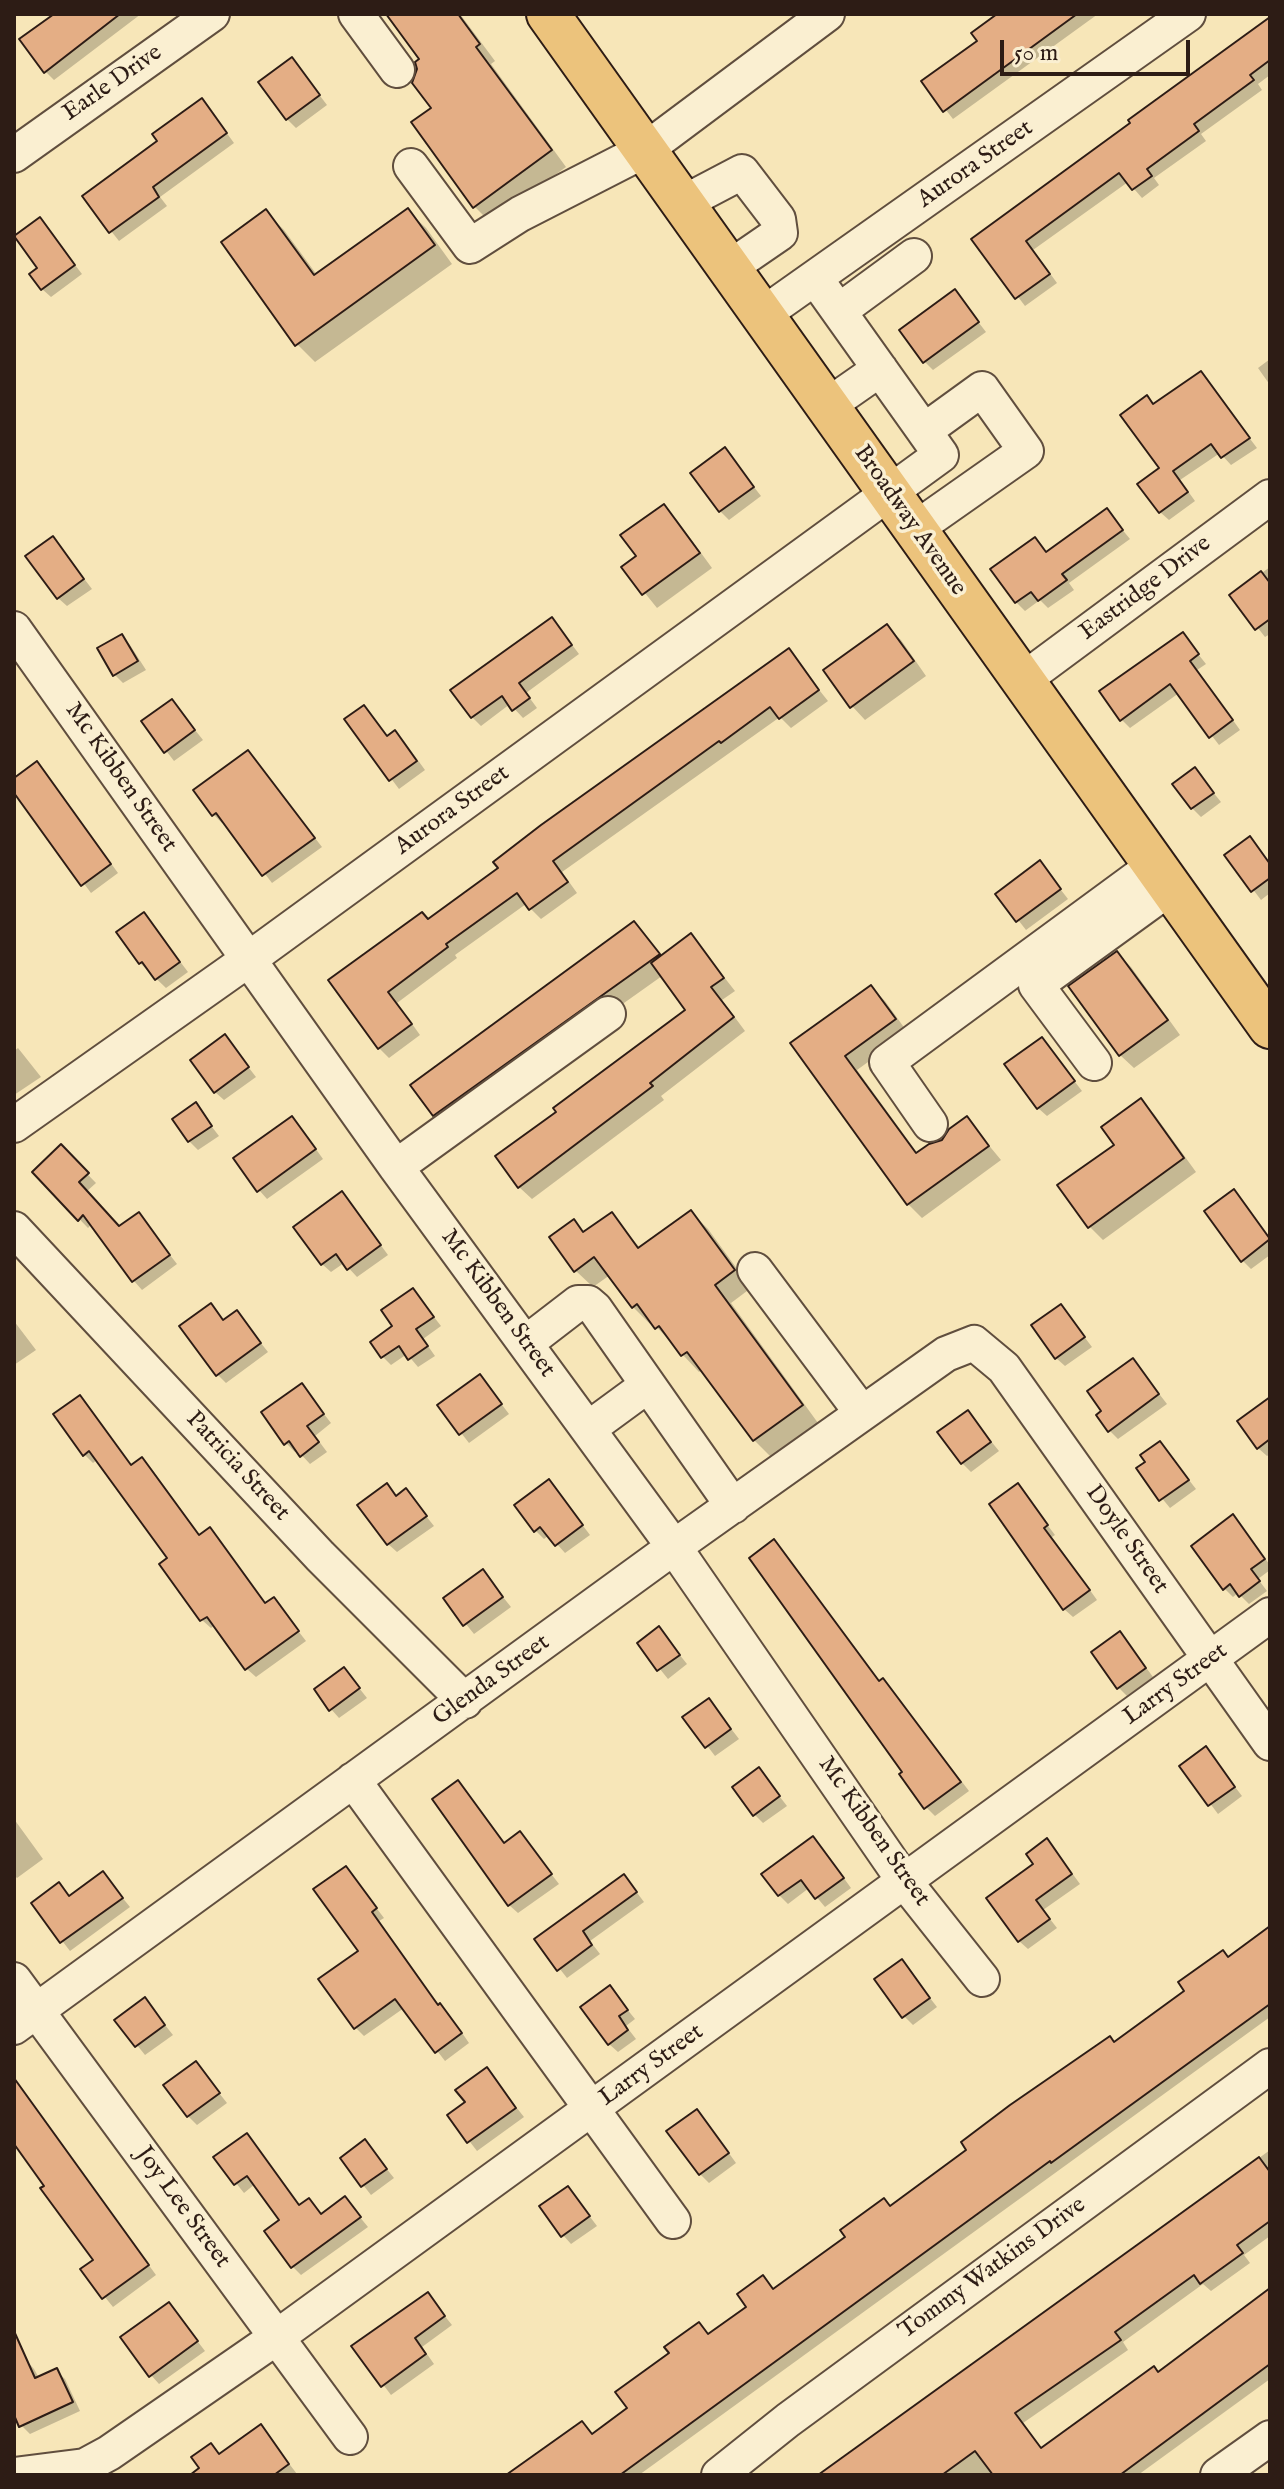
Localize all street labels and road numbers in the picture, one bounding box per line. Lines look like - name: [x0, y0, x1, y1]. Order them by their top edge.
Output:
- street label: Earle Drive: [58, 39, 168, 129]
- street label: Aurora Street: [913, 115, 1039, 215]
- street label: Broadway Avenue: [846, 440, 972, 602]
- street label: Eastridge Drive: [1075, 530, 1217, 648]
- street label: Mc Kibben Street: [58, 698, 182, 858]
- street label: Aurora Street: [390, 760, 516, 862]
- street label: Mc Kibben Street: [434, 1224, 560, 1384]
- street label: Patricia Street: [179, 1406, 295, 1528]
- street label: Doyle Street: [1078, 1480, 1174, 1600]
- street label: Glenda Street: [428, 1629, 556, 1733]
- street label: Larry Street: [1118, 1638, 1234, 1732]
- street label: Mc Kibben Street: [811, 1752, 935, 1912]
- street label: Larry Street: [594, 2019, 710, 2113]
- street label: Joy Lee Street: [128, 2142, 236, 2274]
- street label: Tommy Watkins Drive: [894, 2192, 1092, 2346]

